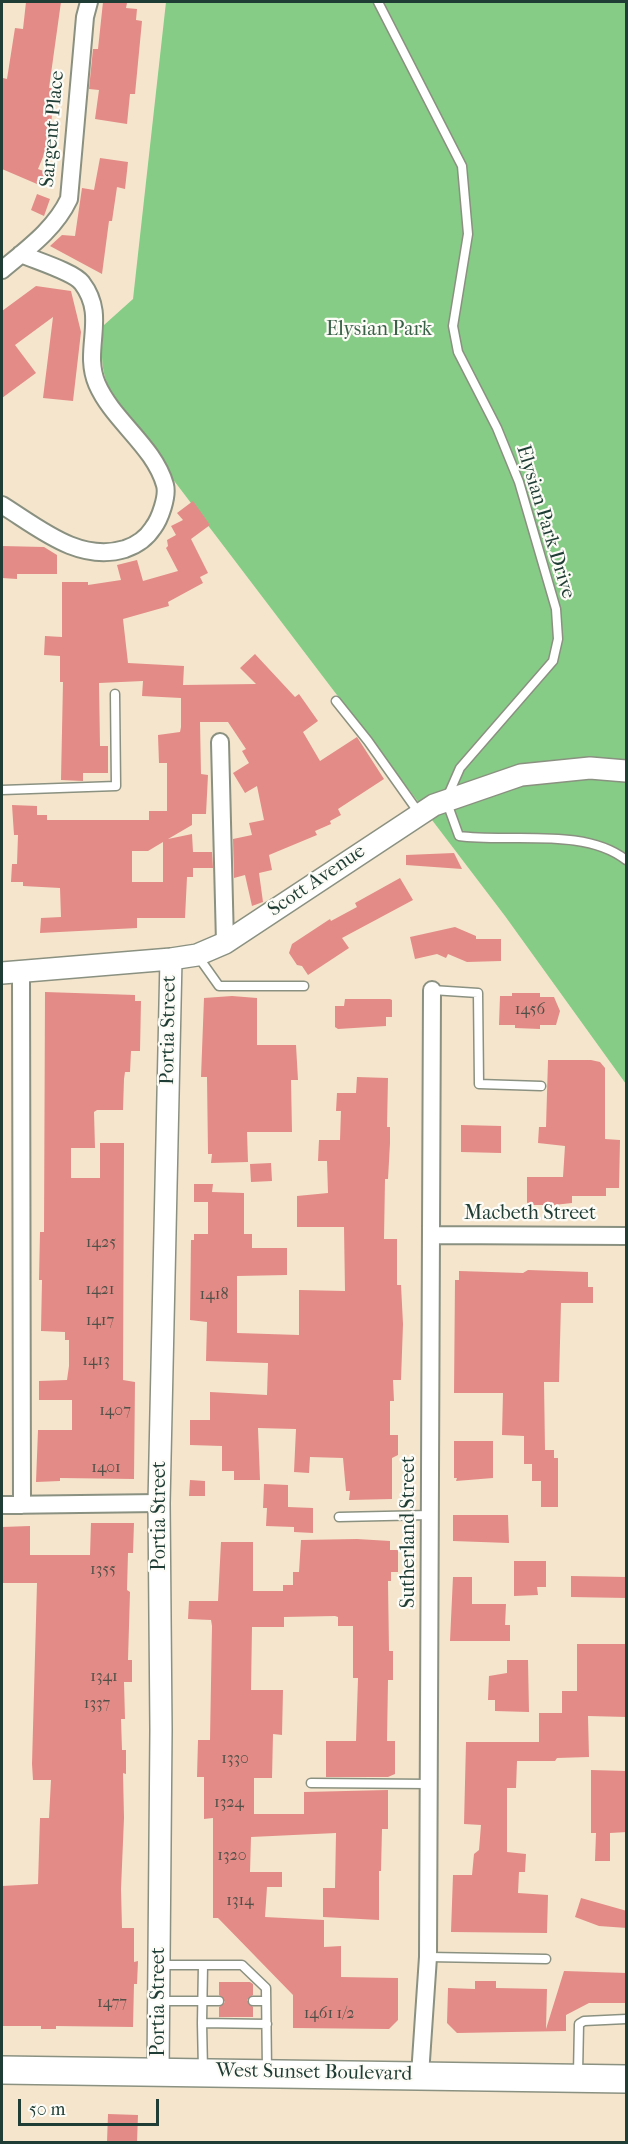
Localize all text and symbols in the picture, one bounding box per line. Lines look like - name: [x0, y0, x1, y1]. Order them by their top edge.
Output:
- street label: Sargent Place: [36, 70, 70, 188]
- park label: Elysian Park: [326, 318, 432, 342]
- street label: Elysian Park Drive: [510, 442, 580, 602]
- street label: Scott Avenue: [264, 840, 370, 922]
- street label: Portia Street: [156, 975, 182, 1085]
- house number: 1456: [515, 1000, 545, 1020]
- street label: Macbeth Street: [464, 1202, 596, 1226]
- house number: 1425: [86, 1233, 116, 1253]
- house number: 1421: [85, 1280, 115, 1300]
- house number: 1418: [200, 1285, 228, 1305]
- house number: 1417: [86, 1311, 114, 1331]
- house number: 1413: [82, 1351, 110, 1371]
- house number: 1407: [99, 1401, 131, 1421]
- street label: Sutherland Street: [397, 1456, 421, 1608]
- house number: 1401: [91, 1458, 121, 1478]
- street label: Portia Street: [148, 1461, 172, 1571]
- house number: 1355: [90, 1560, 116, 1580]
- house number: 1341: [90, 1667, 118, 1687]
- house number: 1337: [84, 1694, 110, 1714]
- house number: 1330: [221, 1749, 249, 1769]
- house number: 1324: [214, 1793, 244, 1813]
- house number: 1320: [217, 1846, 247, 1866]
- house number: 1314: [226, 1891, 254, 1911]
- street label: Portia Street: [147, 1947, 171, 2057]
- house number: 1477: [97, 1993, 127, 2013]
- house number: 1461 1/2: [304, 2004, 354, 2024]
- street label: West Sunset Boulevard: [216, 2059, 412, 2087]
- scale bar: [21, 2087, 162, 2125]
- text: 50 m: [29, 2099, 65, 2120]

